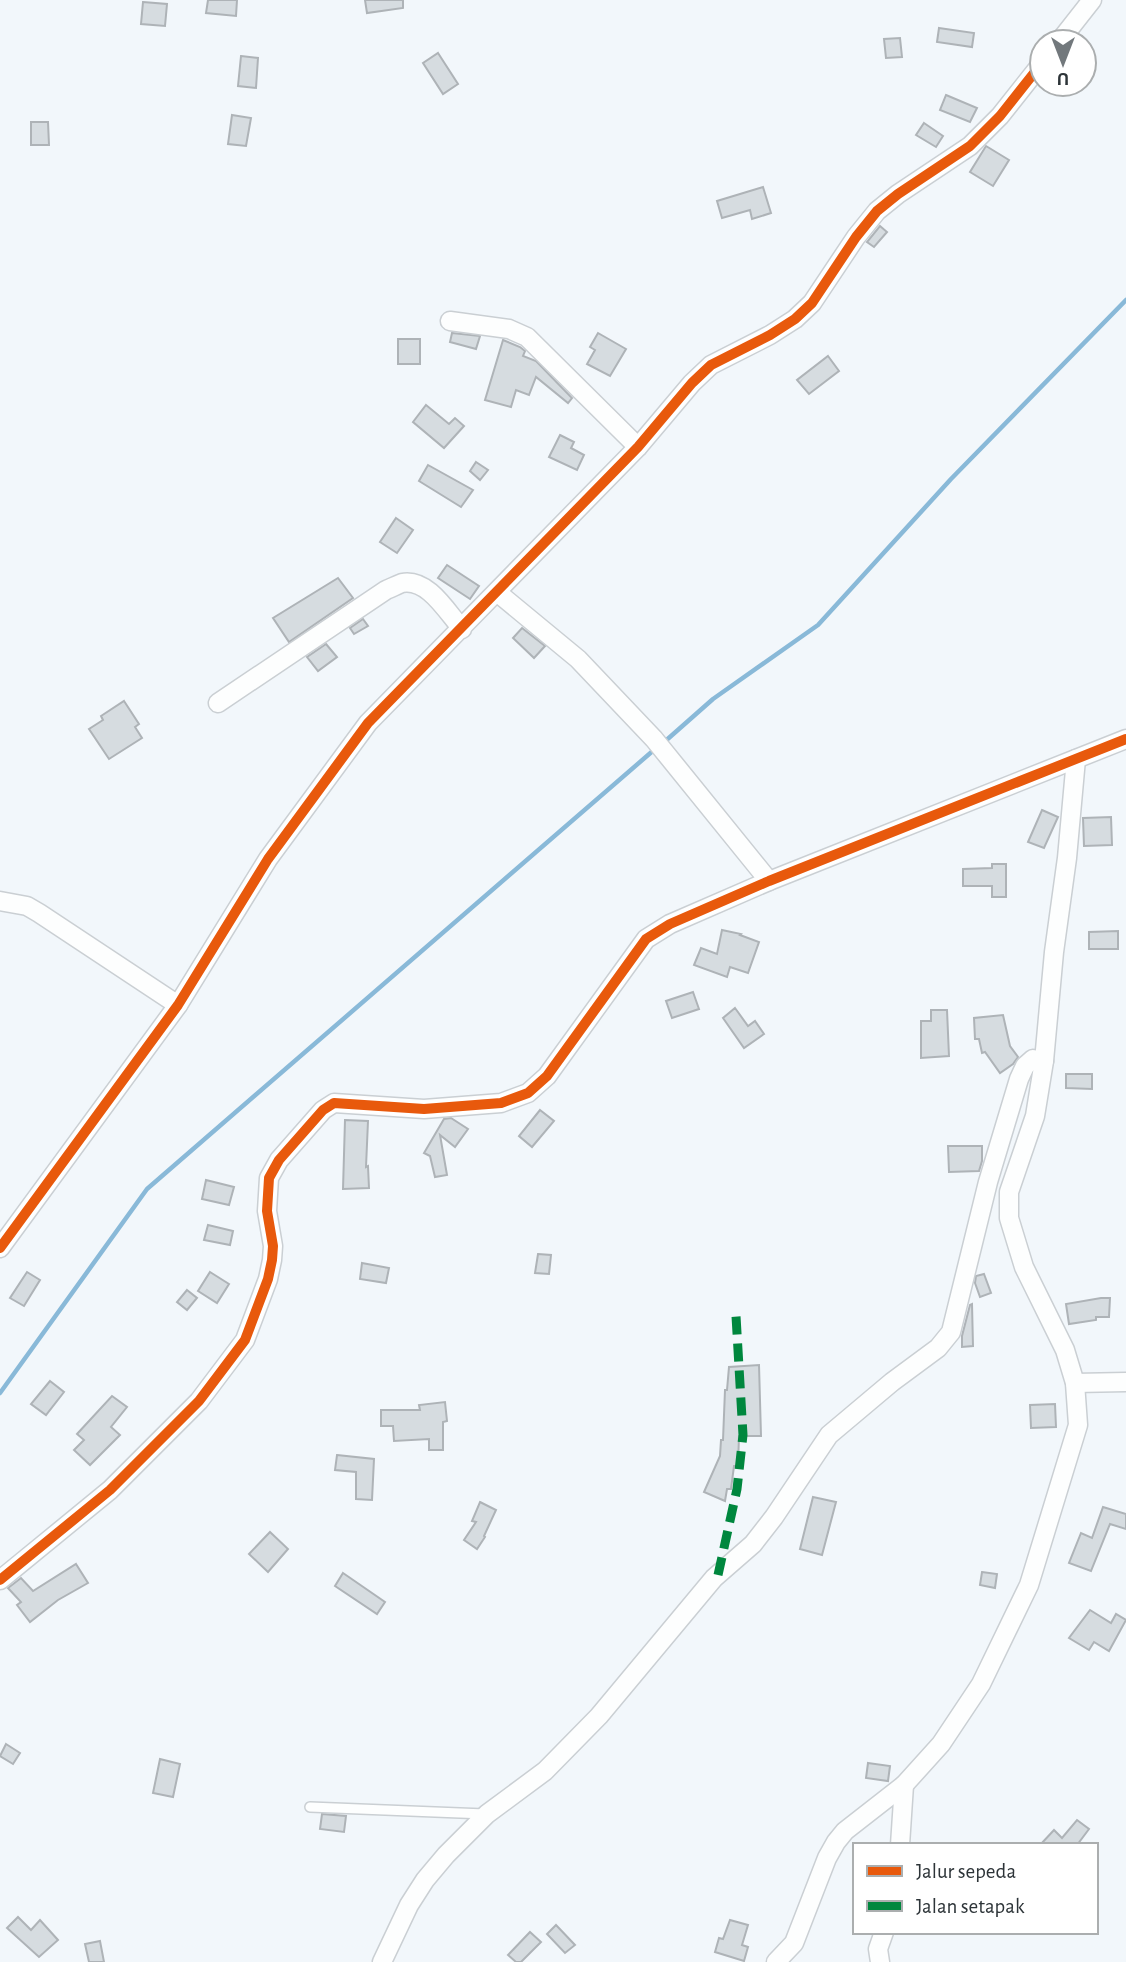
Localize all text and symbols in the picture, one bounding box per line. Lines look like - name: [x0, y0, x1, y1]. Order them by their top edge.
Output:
- north arrow: [1028, 28, 1098, 98]
- text: U: [1057, 69, 1069, 88]
- legend: [853, 1843, 1098, 1934]
- text: Jalur sepeda: [916, 1861, 1016, 1882]
- text: Jalan setapak: [916, 1896, 1025, 1917]

